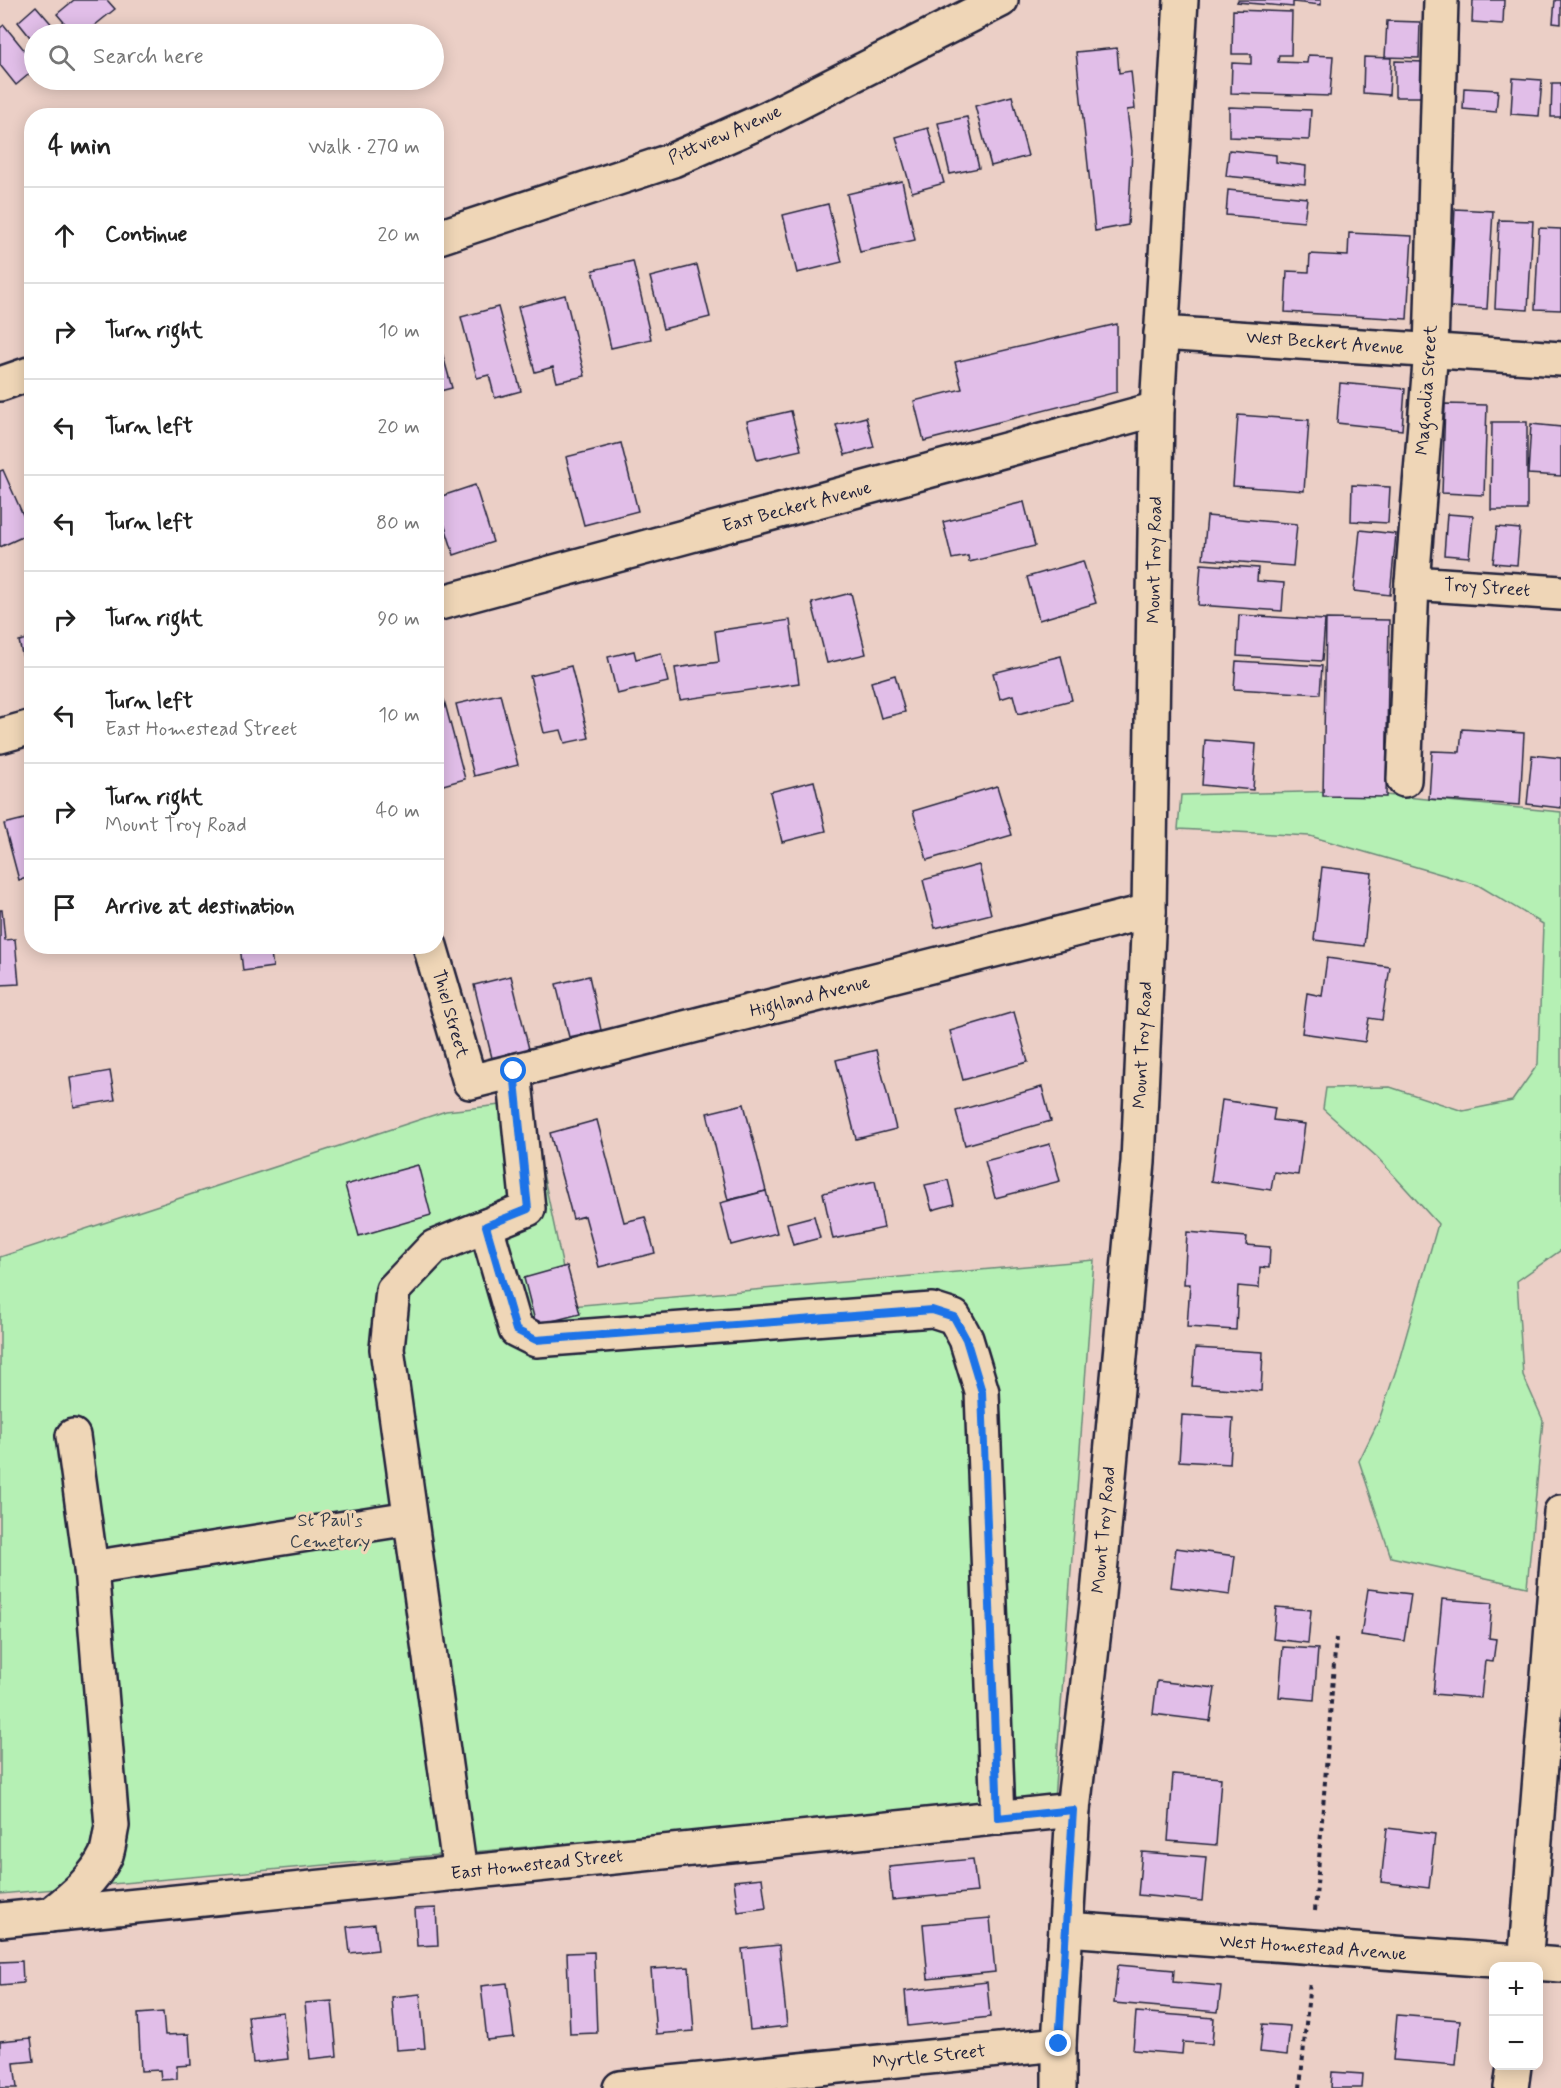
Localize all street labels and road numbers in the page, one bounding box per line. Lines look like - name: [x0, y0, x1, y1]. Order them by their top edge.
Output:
- street label: Pittview Avenue: [665, 99, 785, 171]
- street label: Magnolia Street: [1410, 324, 1446, 456]
- street label: West Beckert Avenue: [1245, 326, 1405, 360]
- street label: East Beckert Avenue: [720, 476, 874, 538]
- street label: Mount Troy Road: [1142, 496, 1168, 624]
- street label: Troy Street: [1443, 573, 1531, 603]
- street label: Thiel Street: [426, 967, 474, 1061]
- street label: Highland Avenue: [747, 970, 873, 1026]
- street label: Mount Troy Road: [1128, 981, 1158, 1109]
- street label: Mount Troy Road: [1086, 1465, 1122, 1595]
- street label: East Homestead Street: [450, 1844, 625, 1886]
- street label: West Homestead Avenue: [1218, 1929, 1408, 1967]
- street label: Myrtle Street: [871, 2039, 987, 2075]

